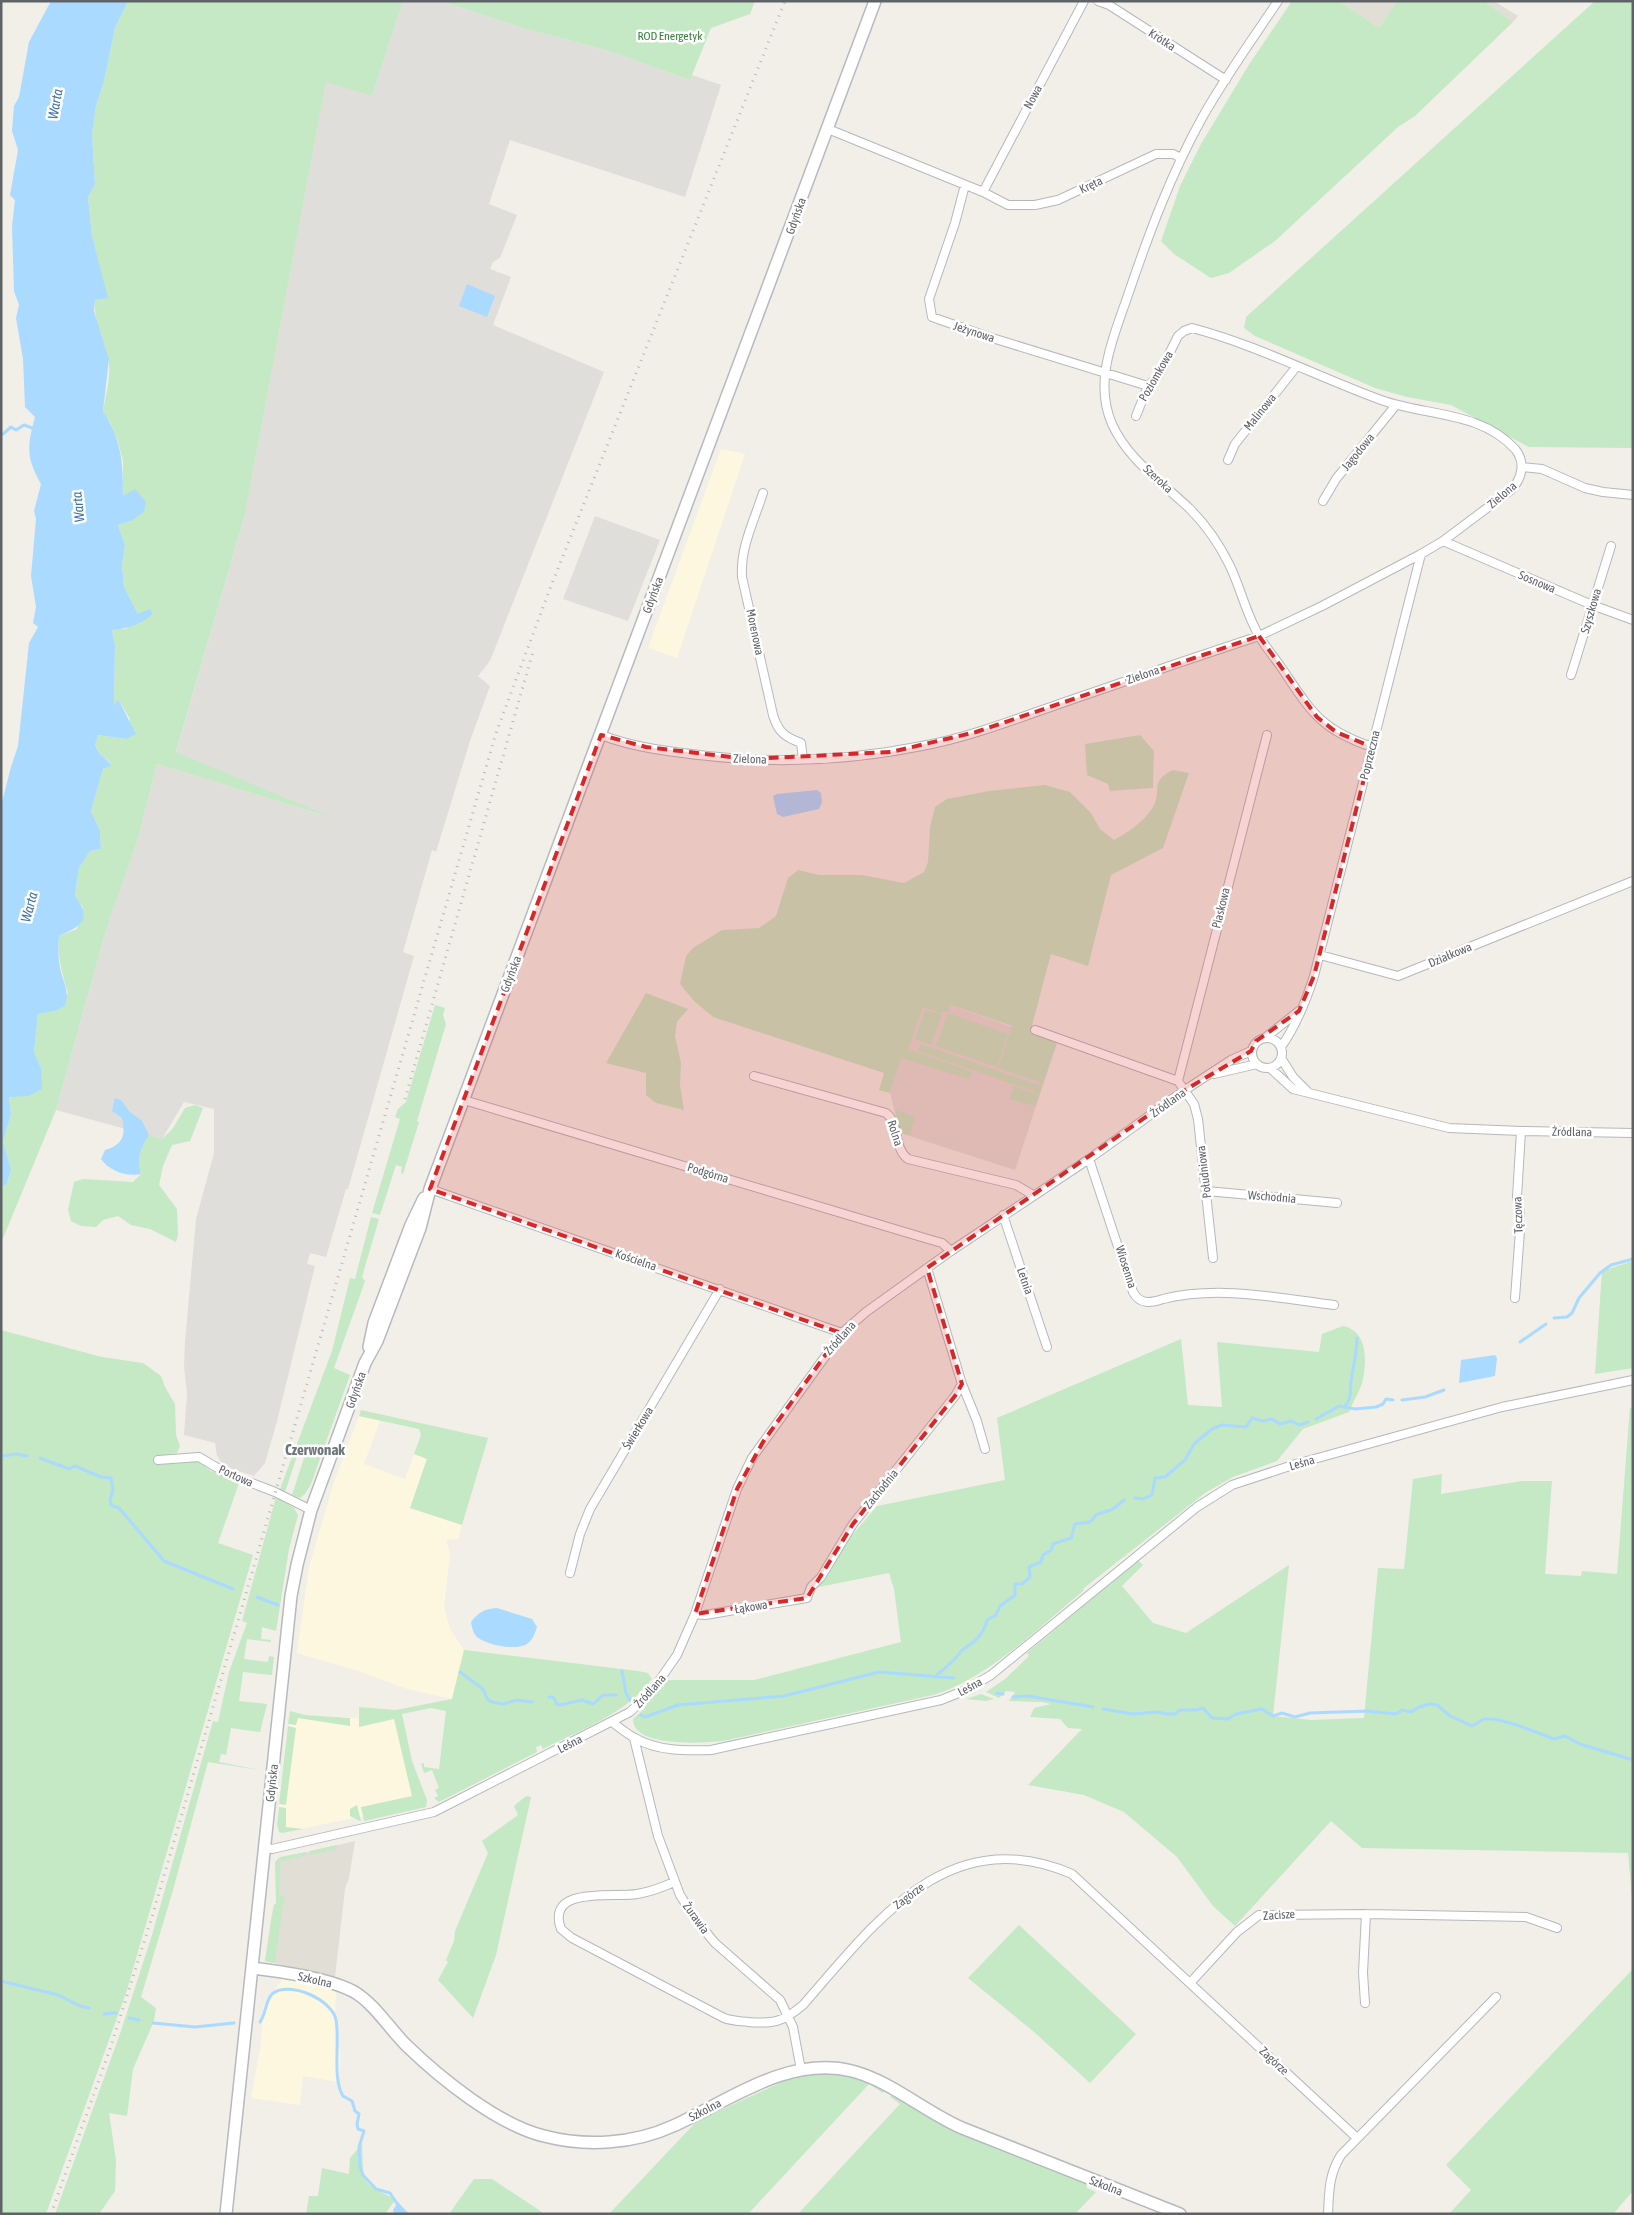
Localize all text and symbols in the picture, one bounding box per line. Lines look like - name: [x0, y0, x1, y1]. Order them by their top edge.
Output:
- street label: Krótka: [1146, 26, 1178, 54]
- park label: ROD Energetyk: [638, 29, 703, 43]
- street label: Nowa: [1021, 83, 1045, 111]
- water label: Warta: [44, 87, 66, 120]
- street label: Kręta: [1077, 174, 1105, 196]
- street label: Gdyńska: [783, 196, 809, 236]
- street label: Jeżynowa: [952, 319, 996, 345]
- street label: Poziomkowa: [1136, 348, 1176, 404]
- street label: Malinowa: [1241, 391, 1279, 433]
- street label: Jagodowa: [1339, 431, 1377, 473]
- street label: Szeroka: [1141, 462, 1175, 496]
- street label: Zielona: [1485, 479, 1519, 511]
- water label: Warta: [68, 490, 88, 523]
- street label: Sosnowa: [1516, 568, 1558, 596]
- street label: Gdyńska: [640, 575, 666, 615]
- street label: Szyszkowa: [1578, 587, 1604, 635]
- street label: Morenowa: [743, 608, 767, 656]
- street label: Zielona: [1125, 663, 1161, 687]
- street label: Poprzeczna: [1357, 729, 1383, 781]
- street label: Zielona: [733, 751, 767, 767]
- street label: Piaskowa: [1209, 886, 1233, 930]
- water label: Warta: [17, 890, 41, 924]
- street label: Działkowa: [1426, 940, 1474, 970]
- street label: Gdyńska: [498, 954, 524, 994]
- street label: Źródlana: [1148, 1085, 1188, 1121]
- street label: Rolna: [884, 1118, 906, 1148]
- street label: Źródlana: [1552, 1125, 1592, 1139]
- street label: Południowa: [1194, 1145, 1214, 1199]
- street label: Podgórna: [686, 1160, 730, 1186]
- street label: Wschodnia: [1247, 1188, 1297, 1206]
- street label: Tęczowa: [1510, 1196, 1526, 1234]
- street label: Wiosenna: [1113, 1244, 1139, 1290]
- street label: Kościelna: [614, 1246, 658, 1274]
- street label: Letnia: [1014, 1266, 1036, 1296]
- street label: Źródlana: [821, 1318, 859, 1358]
- street label: Gdyńska: [343, 1370, 369, 1410]
- street label: Świerkowa: [620, 1404, 656, 1452]
- district label: Czerwonak: [285, 1441, 345, 1458]
- street label: Leśna: [1288, 1453, 1316, 1473]
- street label: Portowa: [217, 1462, 255, 1490]
- street label: Zachodnia: [861, 1466, 901, 1512]
- street label: Łąkowa: [733, 1597, 769, 1617]
- street label: Źródlana: [631, 1671, 669, 1711]
- street label: Leśna: [955, 1675, 985, 1699]
- street label: Leśna: [555, 1732, 585, 1756]
- street label: Gdyńska: [263, 1763, 281, 1803]
- street label: Zagórze: [891, 1880, 927, 1912]
- street label: Żurawia: [680, 1899, 712, 1937]
- street label: Zacisze: [1263, 1907, 1295, 1923]
- street label: Szkolna: [297, 1969, 333, 1991]
- street label: Zagórze: [1257, 2044, 1291, 2078]
- street label: Szkolna: [686, 2096, 724, 2124]
- street label: Szkolna: [1087, 2173, 1125, 2199]

